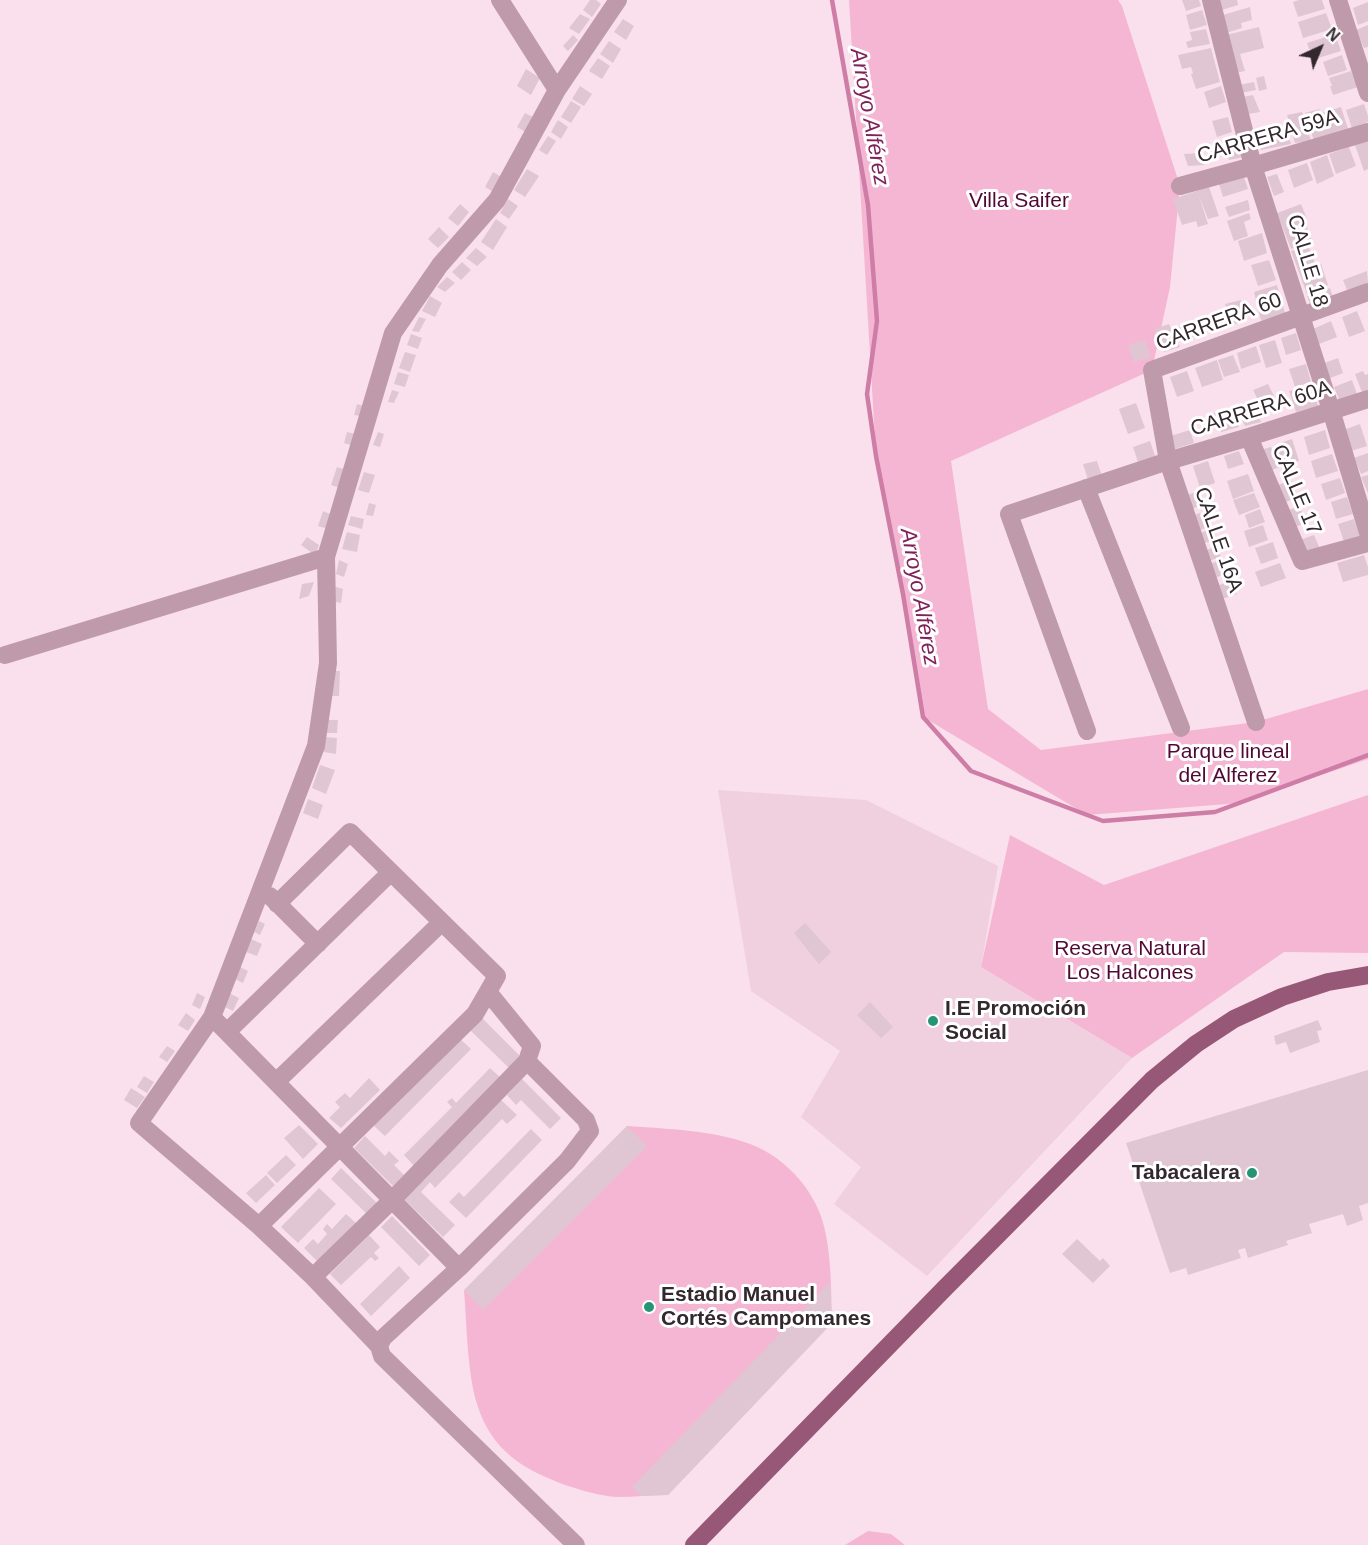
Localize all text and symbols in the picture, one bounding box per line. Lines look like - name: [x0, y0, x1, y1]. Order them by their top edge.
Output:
- north arrow: [1290, 18, 1350, 78]
- text: N: [1323, 25, 1343, 45]
- water label: Arroyo Alférez: [844, 46, 894, 188]
- street label: CARRERA 59A: [1194, 105, 1342, 169]
- park label: Villa Saifer: [969, 188, 1069, 214]
- street label: CALLE 18: [1281, 212, 1333, 310]
- street label: CARRERA 60: [1153, 288, 1285, 356]
- street label: CARRERA 60A: [1188, 376, 1334, 442]
- street label: CALLE 17: [1266, 441, 1326, 539]
- street label: CALLE 16A: [1188, 484, 1248, 596]
- water label: Arroyo Alférez: [894, 526, 944, 668]
- park label: Parque lineal del Alferez: [1167, 739, 1289, 789]
- park label: Reserva Natural Los Halcones: [1054, 936, 1206, 986]
- place label: I.E Promoción Social: [945, 996, 1086, 1046]
- marker: I.E Promoción Social: [926, 1014, 940, 1028]
- place label: Tabacalera: [1132, 1160, 1240, 1186]
- marker: Tabacalera: [1245, 1166, 1259, 1180]
- place label: Estadio Manuel Cortés Campomanes: [661, 1282, 871, 1332]
- marker: Estadio Manuel Cortés Campomanes: [642, 1300, 656, 1314]

